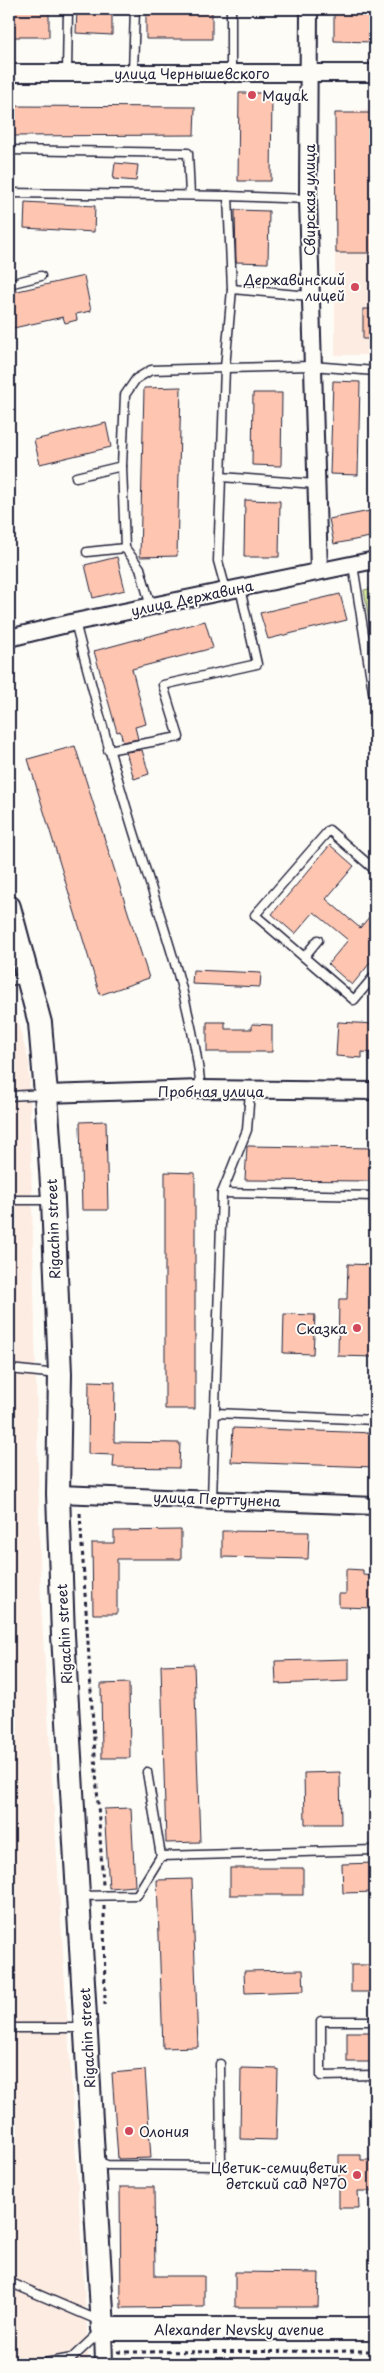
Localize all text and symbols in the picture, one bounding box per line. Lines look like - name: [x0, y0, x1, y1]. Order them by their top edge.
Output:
- street label: улица Чернышевского: [114, 63, 270, 84]
- place label: Mayak: [262, 85, 309, 106]
- marker: Mayak: [246, 89, 258, 101]
- street label: Свирская улица: [299, 144, 320, 256]
- place label: Державинский лицей: [243, 269, 345, 306]
- marker: Державинский лицей: [349, 281, 361, 293]
- street label: улица Державина: [129, 575, 255, 621]
- street label: Пробная улица: [158, 1081, 264, 1102]
- street label: Rigachin street: [41, 1178, 65, 1280]
- place label: Сказка: [296, 1318, 347, 1339]
- marker: Сказка: [351, 1322, 363, 1334]
- street label: улица Перттунена: [153, 1486, 281, 1512]
- street label: Rigachin street: [51, 1583, 77, 1685]
- street label: Rigachin street: [74, 1987, 100, 2089]
- place label: Олония: [139, 2121, 189, 2142]
- marker: Олония: [123, 2125, 135, 2137]
- place label: Цветик-семицветик детский сад №70: [211, 2157, 348, 2194]
- marker: Цветик-семицветик детский сад №70: [351, 2169, 363, 2181]
- street label: Alexander Nevsky avenue: [154, 2319, 324, 2340]

